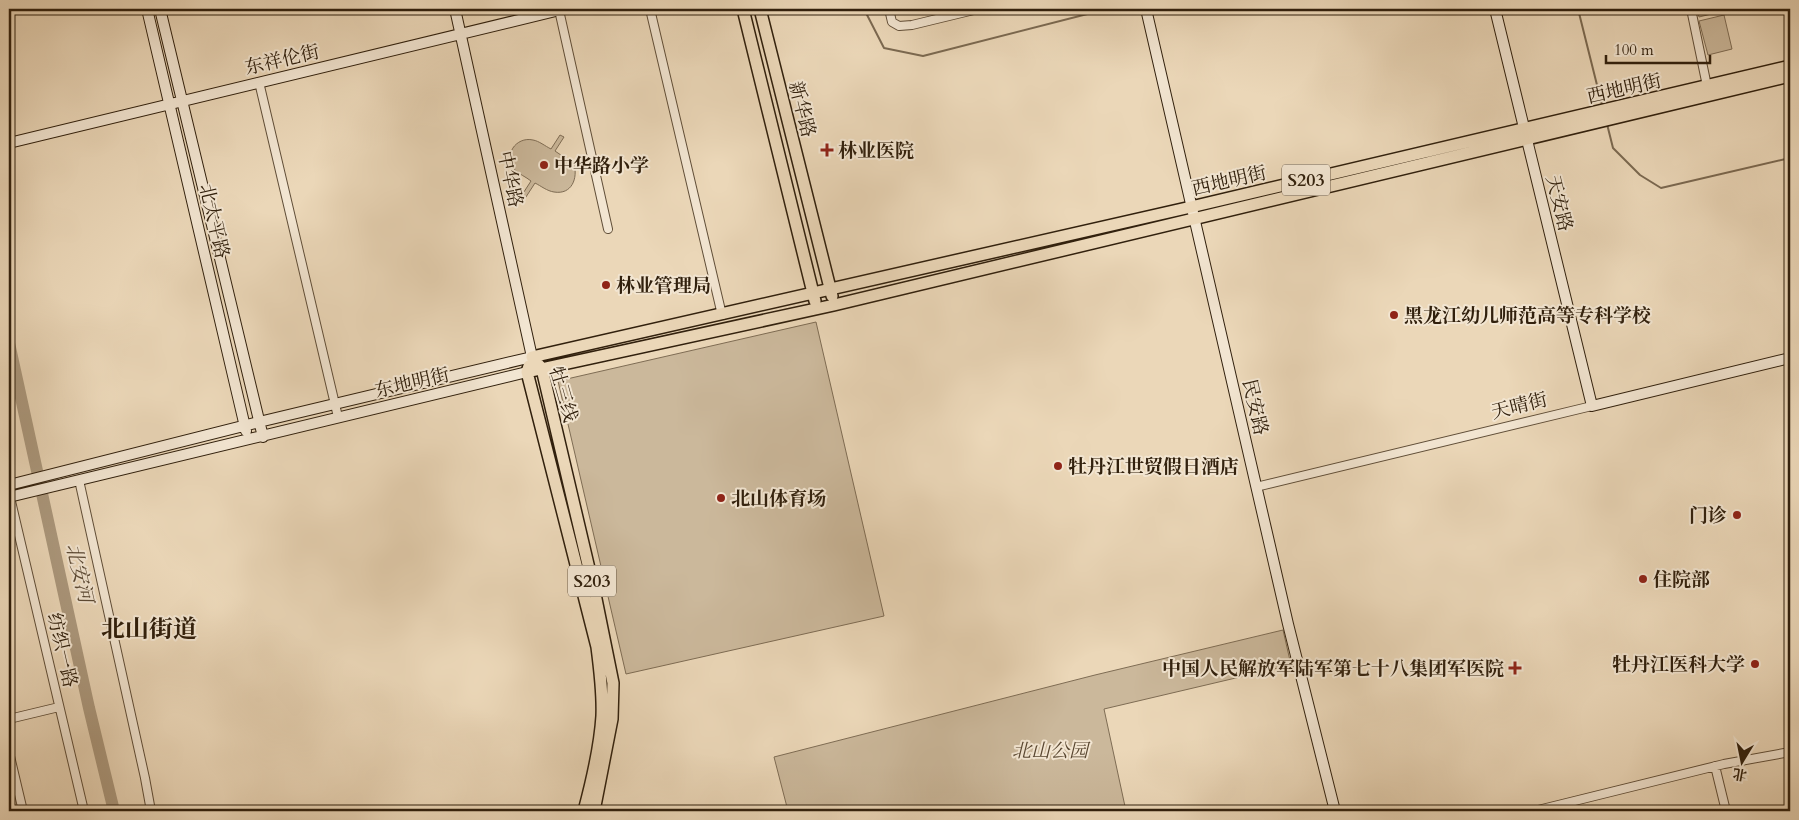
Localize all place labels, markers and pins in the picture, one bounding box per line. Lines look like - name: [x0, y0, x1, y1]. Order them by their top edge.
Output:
- place label: 林业医院: [838, 138, 914, 164]
- marker: 林业医院: [820, 143, 834, 157]
- place label: 中华路小学: [554, 153, 649, 179]
- marker: 中华路小学: [538, 159, 550, 171]
- place label: 林业管理局: [616, 273, 711, 299]
- marker: 林业管理局: [600, 279, 612, 291]
- place label: 黑龙江幼儿师范高等专科学校: [1404, 303, 1651, 329]
- marker: 黑龙江幼儿师范高等专科学校: [1388, 309, 1400, 321]
- place label: 牡丹江世贸假日酒店: [1068, 454, 1239, 480]
- marker: 牡丹江世贸假日酒店: [1052, 460, 1064, 472]
- place label: 北山体育场: [731, 486, 826, 512]
- marker: 北山体育场: [715, 492, 727, 504]
- place label: 门诊: [1689, 503, 1727, 529]
- marker: 门诊: [1731, 509, 1743, 521]
- place label: 住院部: [1653, 567, 1710, 593]
- marker: 住院部: [1637, 573, 1649, 585]
- place label: 牡丹江医科大学: [1612, 652, 1745, 678]
- place label: 中国人民解放军陆军第七十八集团军医院: [1162, 656, 1504, 682]
- marker: 牡丹江医科大学: [1749, 658, 1761, 670]
- marker: 中国人民解放军陆军第七十八集团军医院: [1508, 661, 1522, 675]

